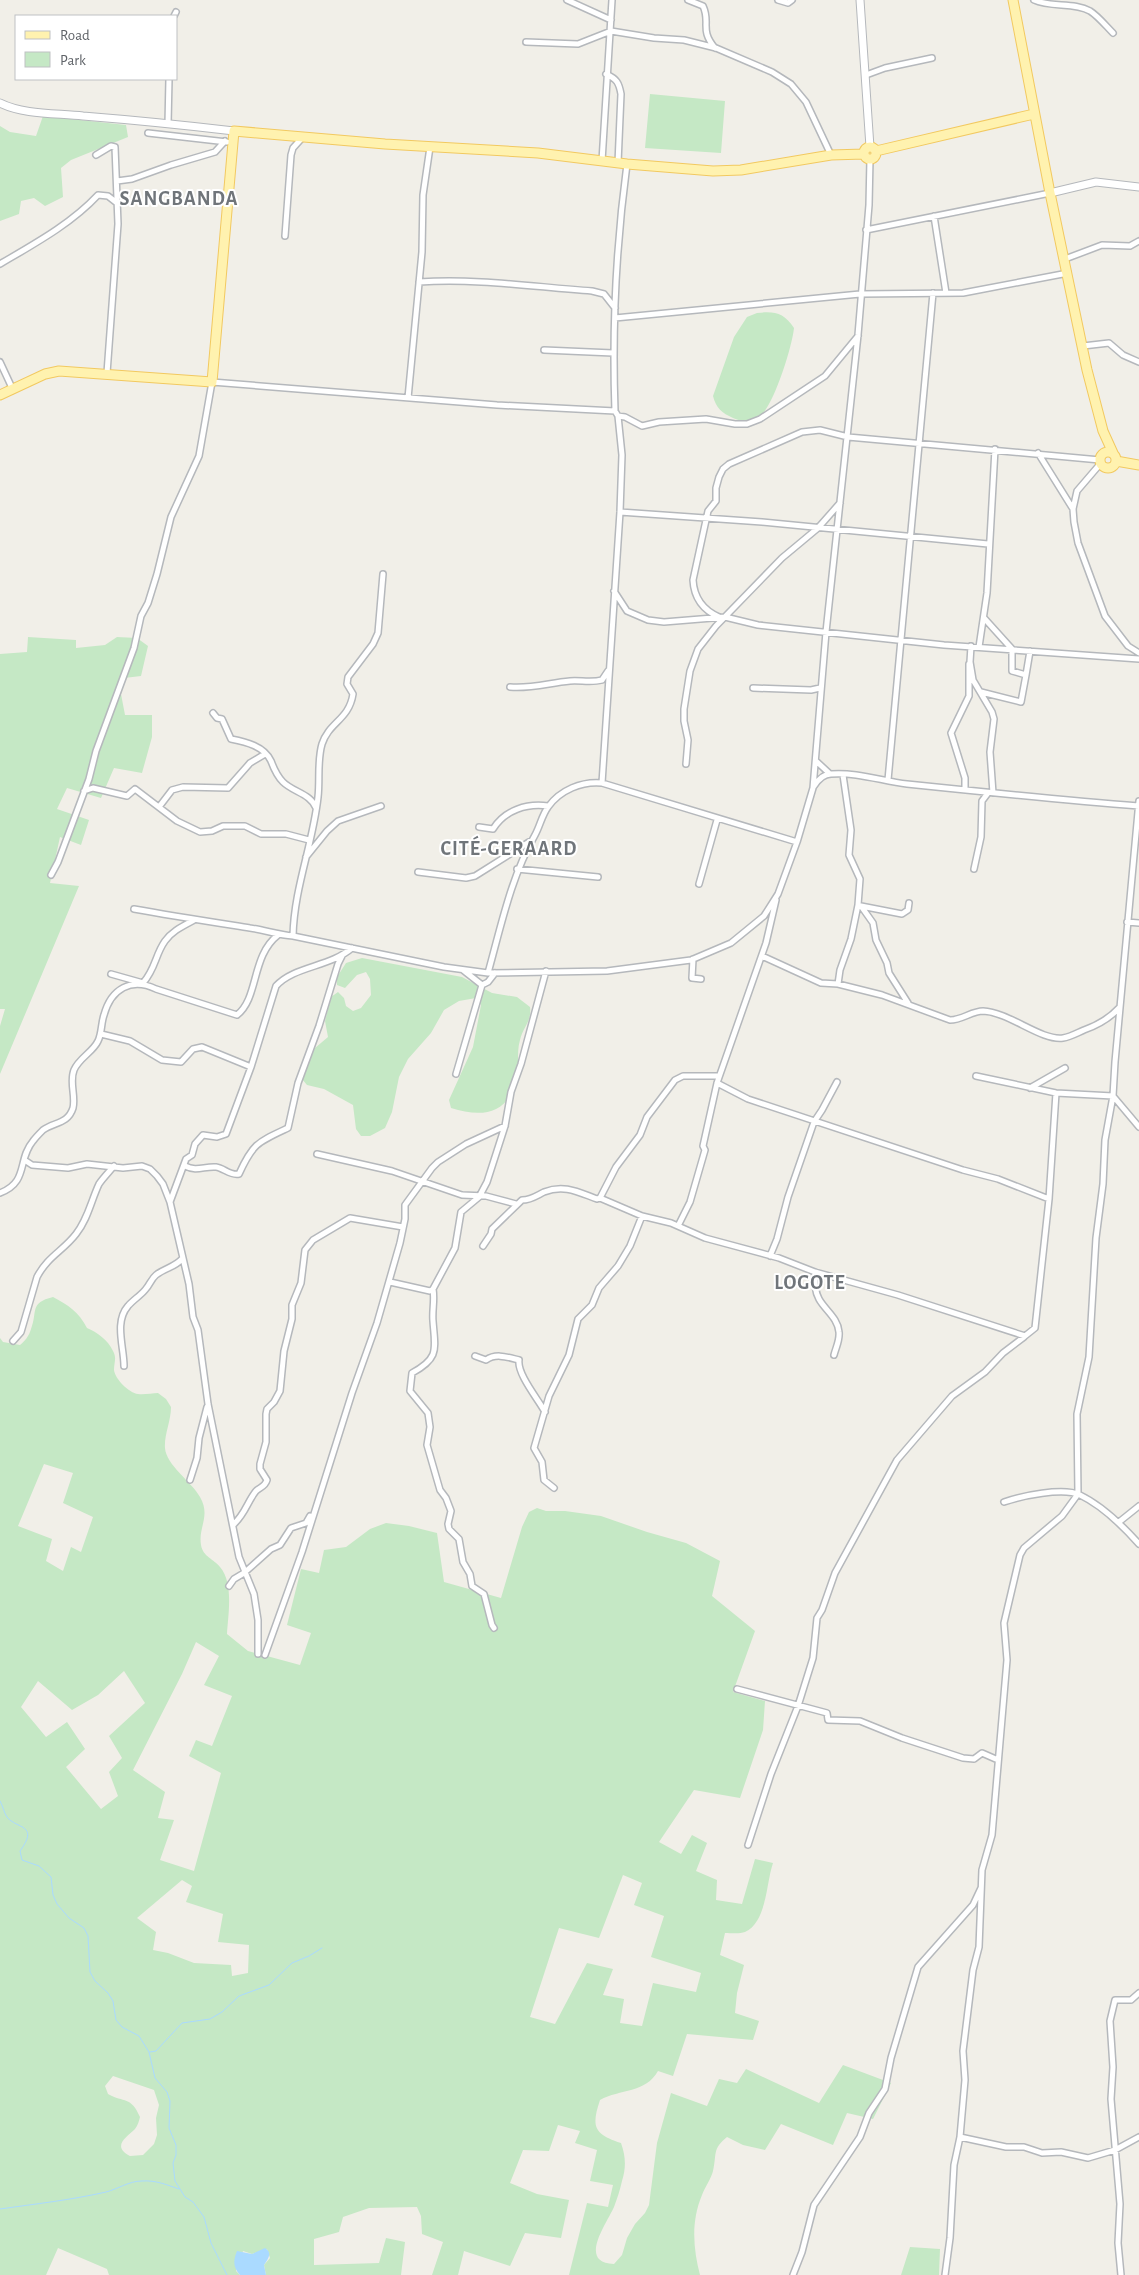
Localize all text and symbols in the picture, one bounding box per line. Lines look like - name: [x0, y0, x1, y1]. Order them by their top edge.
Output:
- legend: [15, 15, 178, 80]
- text: Road: [60, 28, 90, 43]
- text: Park: [60, 53, 86, 68]
- district label: SANGBANDA: [120, 189, 238, 209]
- district label: CITÉ-GERAARD: [441, 835, 577, 859]
- district label: LOGOTE: [774, 1273, 846, 1293]

